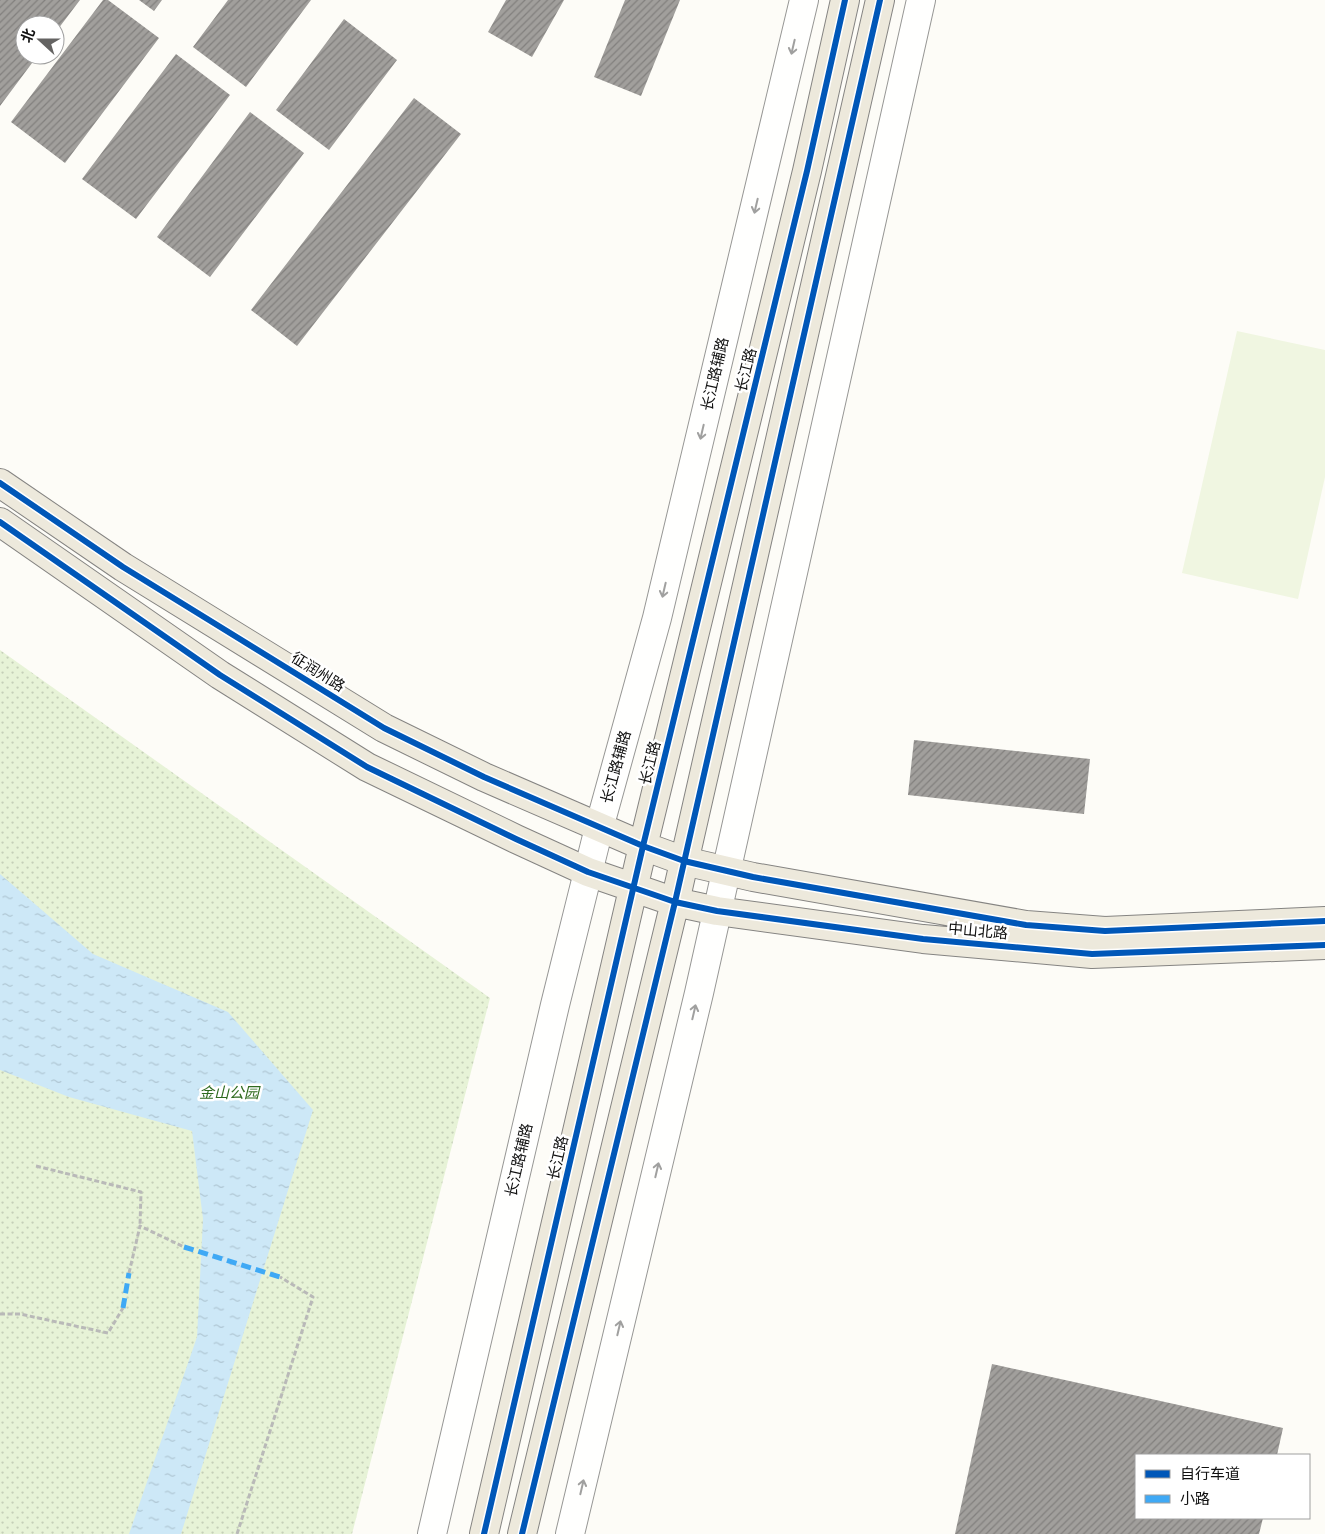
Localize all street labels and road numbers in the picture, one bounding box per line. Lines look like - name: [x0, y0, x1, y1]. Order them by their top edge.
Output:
- street label: 长江路辅路: [697, 335, 732, 413]
- street label: 长江路: [731, 346, 760, 394]
- street label: 征润州路: [288, 648, 349, 696]
- street label: 长江路辅路: [597, 728, 634, 806]
- street label: 长江路: [635, 739, 664, 787]
- street label: 中山北路: [947, 918, 1009, 943]
- street label: 长江路辅路: [501, 1121, 536, 1199]
- street label: 长江路: [543, 1134, 572, 1182]

